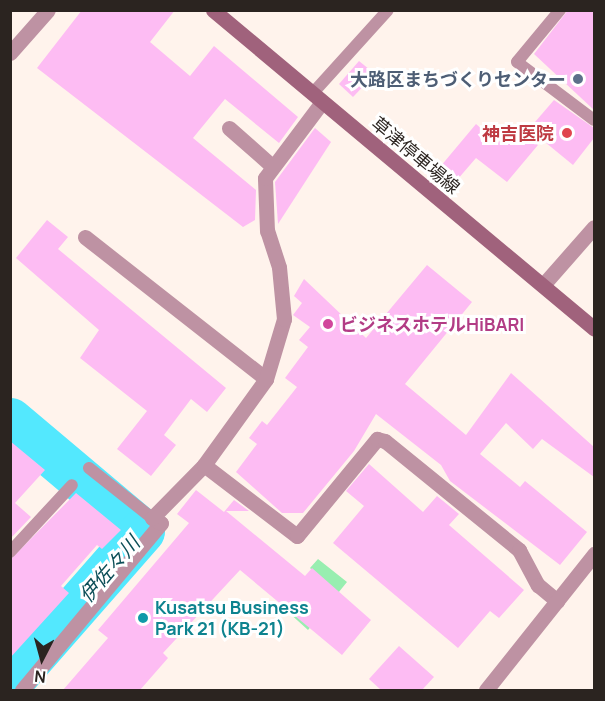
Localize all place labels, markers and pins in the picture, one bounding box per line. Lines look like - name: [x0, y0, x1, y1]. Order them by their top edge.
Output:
- place label: 大路区まちづくりセンター: [350, 68, 566, 90]
- marker: 大路区まちづくりセンター: [571, 72, 585, 86]
- place label: 神吉医院: [482, 122, 554, 144]
- marker: 神吉医院: [558, 124, 576, 142]
- place label: ビジネスホテルHiBARI: [340, 313, 524, 335]
- marker: ビジネスホテルHiBARI: [321, 317, 335, 331]
- place label: Kusatsu Business Park 21 (KB-21): [155, 597, 309, 640]
- marker: Kusatsu Business Park 21 (KB-21): [136, 611, 150, 625]

